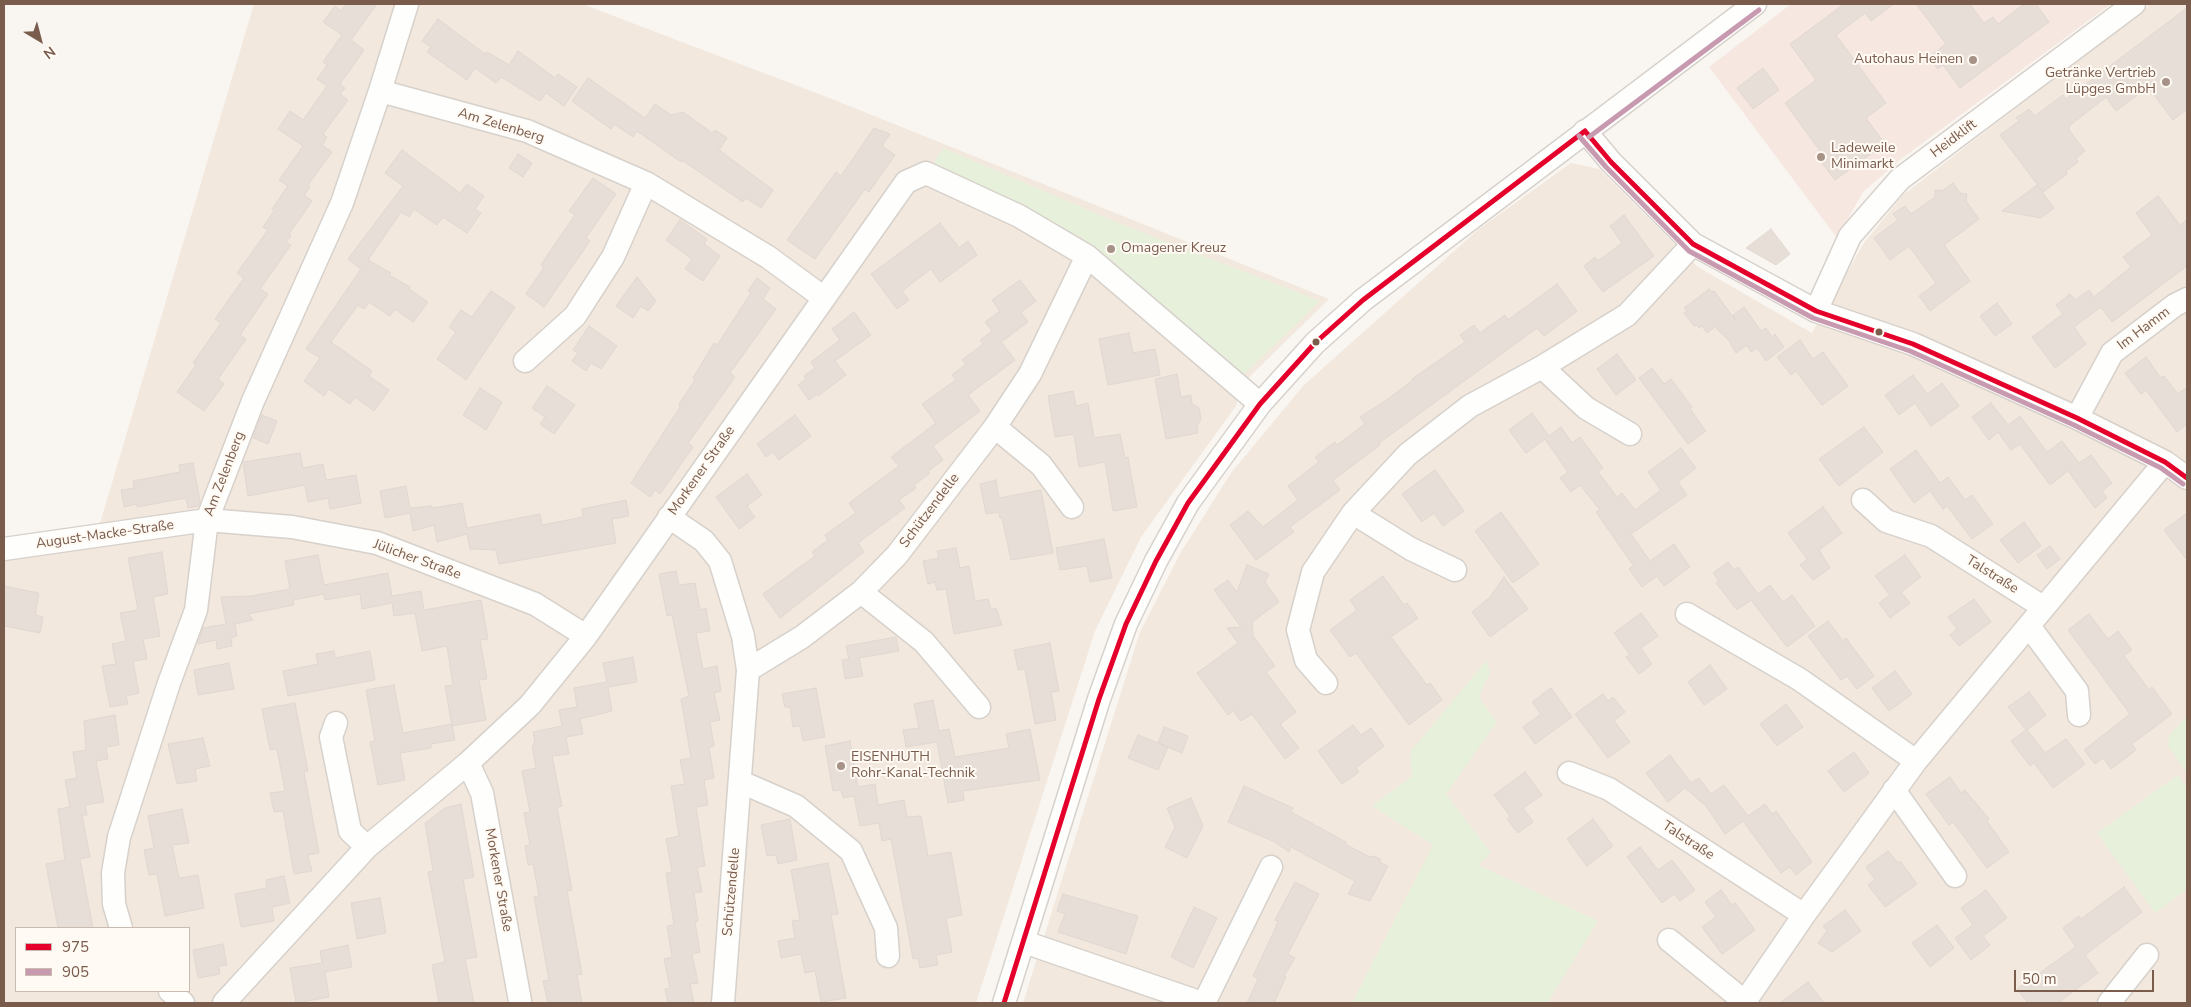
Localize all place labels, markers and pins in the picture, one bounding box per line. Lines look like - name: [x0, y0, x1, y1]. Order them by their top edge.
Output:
- place label: Autohaus Heinen: [1854, 52, 1963, 68]
- marker: Autohaus Heinen: [1967, 54, 1979, 66]
- place label: Getränke Vertrieb Lüpges GmbH: [2045, 66, 2156, 98]
- marker: Getränke Vertrieb Lüpges GmbH: [2160, 76, 2172, 88]
- place label: Ladeweile Minimarkt: [1831, 141, 1895, 174]
- marker: Ladeweile Minimarkt: [1815, 151, 1827, 163]
- place label: Omagener Kreuz: [1121, 241, 1226, 257]
- marker: Omagener Kreuz: [1105, 243, 1117, 255]
- unlabelled marker: [1874, 327, 1884, 337]
- unlabelled marker: [1311, 337, 1321, 347]
- place label: EISENHUTH Rohr-Kanal-Technik: [851, 750, 975, 782]
- marker: EISENHUTH Rohr-Kanal-Technik: [835, 760, 847, 772]

